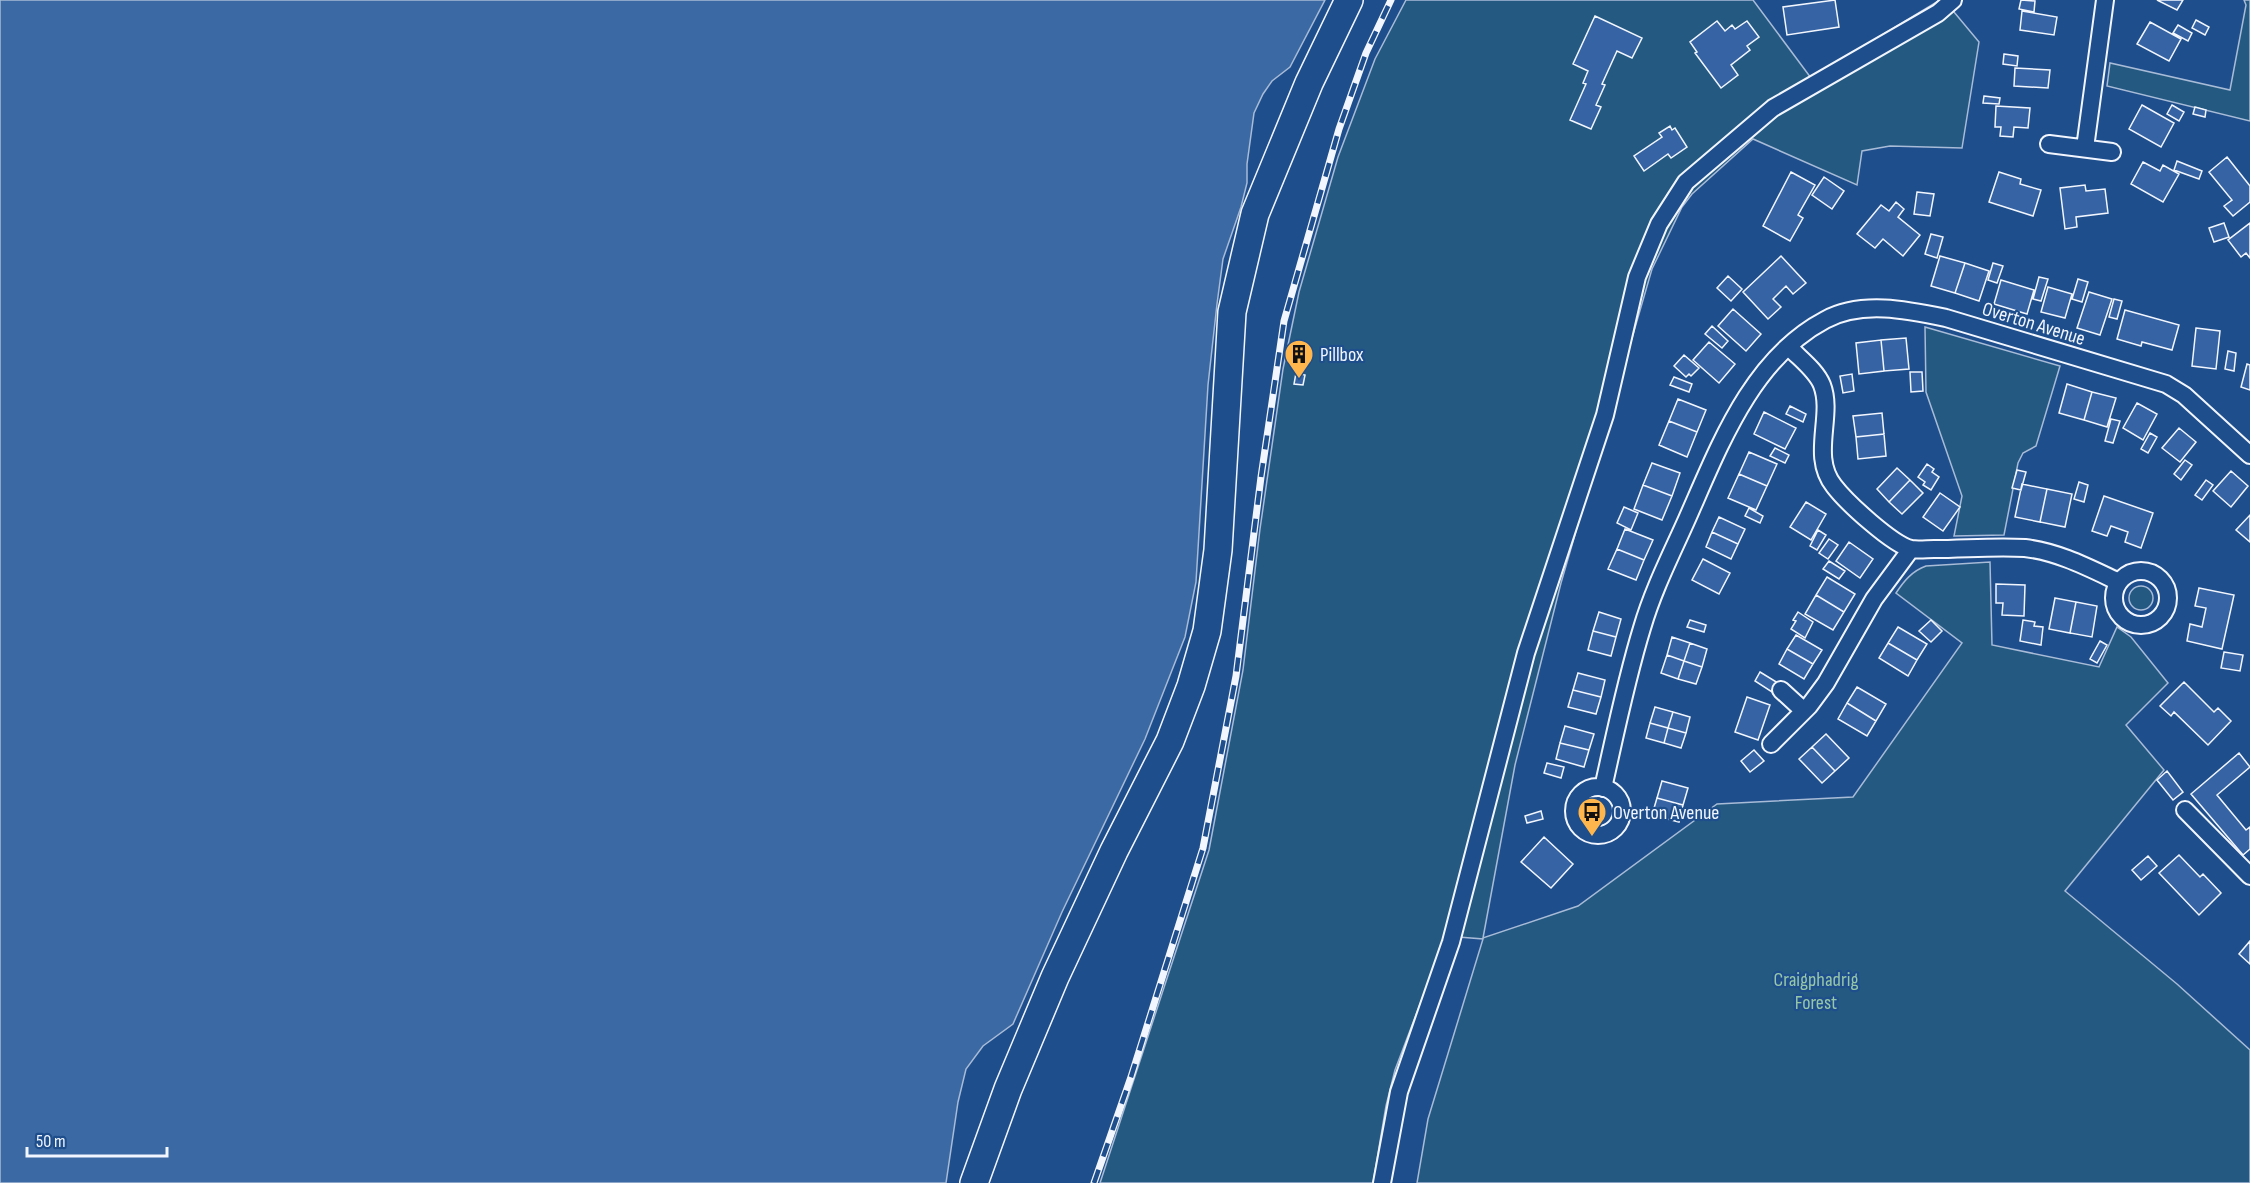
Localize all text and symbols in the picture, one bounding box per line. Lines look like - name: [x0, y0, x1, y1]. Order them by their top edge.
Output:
- street label: Overton Avenue: [1979, 297, 2088, 351]
- building icon: Pillbox: [1283, 338, 1315, 380]
- place label: Pillbox: [1320, 343, 1364, 367]
- bus stop icon: Overton Avenue: [1576, 796, 1608, 838]
- place label: Overton Avenue: [1613, 801, 1719, 825]
- park label: Craigphadrig Forest: [1774, 968, 1858, 1015]
- scale bar: [27, 1120, 166, 1158]
- text: 50 m: [36, 1131, 66, 1152]

